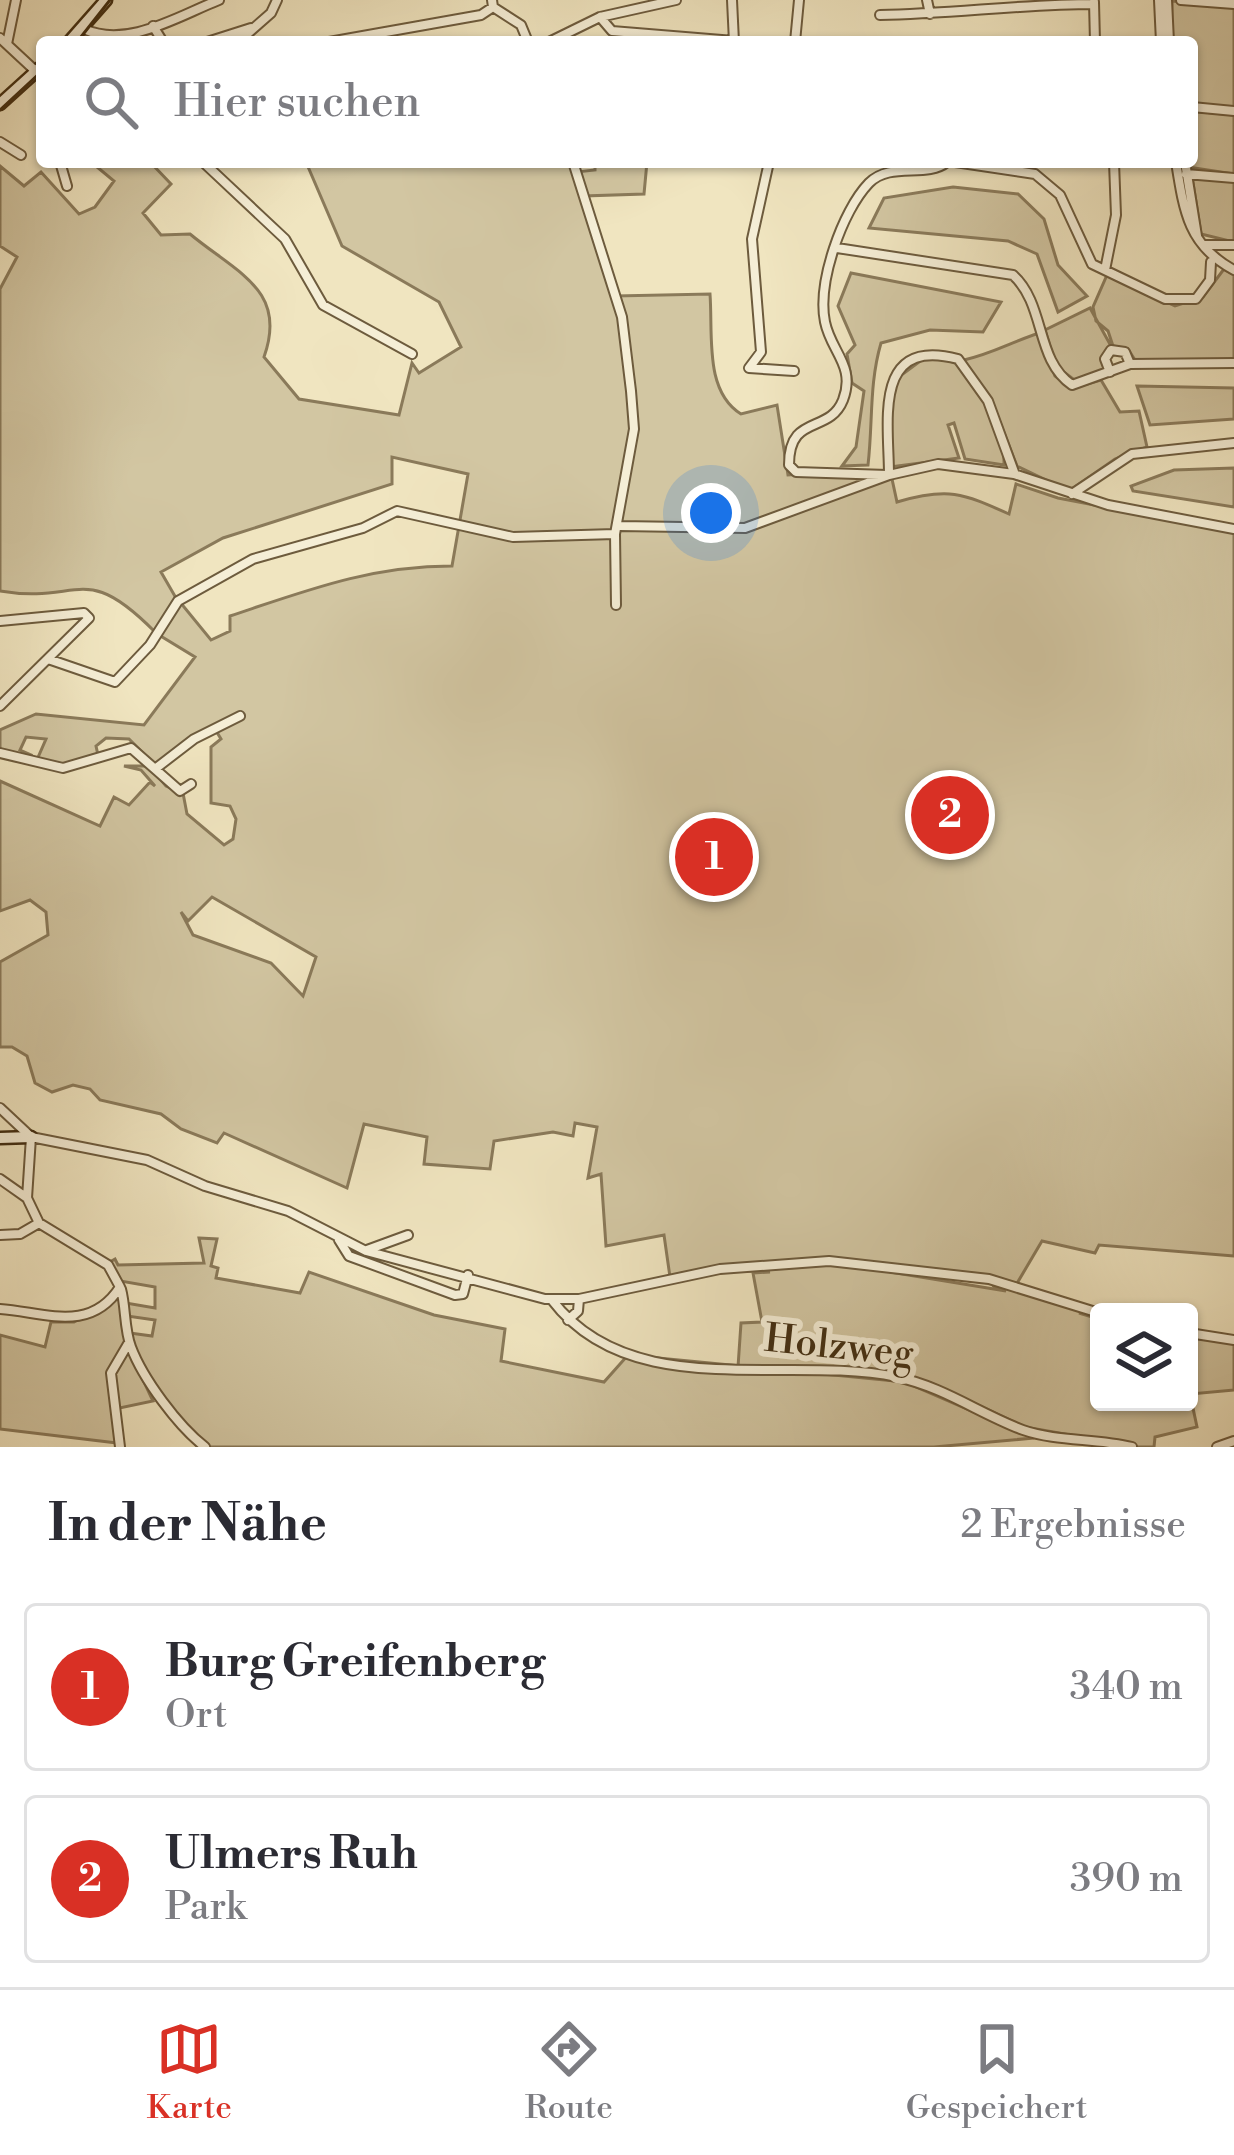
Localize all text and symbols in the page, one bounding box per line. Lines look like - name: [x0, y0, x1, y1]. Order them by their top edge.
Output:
- search box: [36, 36, 1198, 168]
- icon: search: [78, 69, 144, 135]
- text: Hier suchen: [174, 74, 420, 131]
- your location: [681, 483, 741, 543]
- pin: 2: [911, 770, 989, 860]
- pin: 1: [675, 812, 753, 902]
- map controls: [1090, 1303, 1198, 1411]
- button: layers: [1090, 1303, 1198, 1411]
- street label: Holzweg: [762, 1315, 916, 1379]
- text: In der Nähe: [48, 1493, 327, 1557]
- text: 2 Ergebnisse: [961, 1501, 1186, 1550]
- text: Burg Greifenberg: [165, 1634, 545, 1691]
- text: 1: [81, 1663, 99, 1712]
- text: 340 m: [1070, 1663, 1183, 1712]
- text: Ort: [165, 1691, 227, 1740]
- text: Ulmers Ruh: [165, 1826, 418, 1883]
- text: 2: [78, 1855, 102, 1904]
- text: 390 m: [1070, 1855, 1183, 1904]
- text: Park: [165, 1883, 246, 1932]
- tab: Karte: [147, 2016, 232, 2129]
- tab: Route: [525, 2016, 613, 2129]
- tab: Gespeichert: [906, 2016, 1088, 2129]

